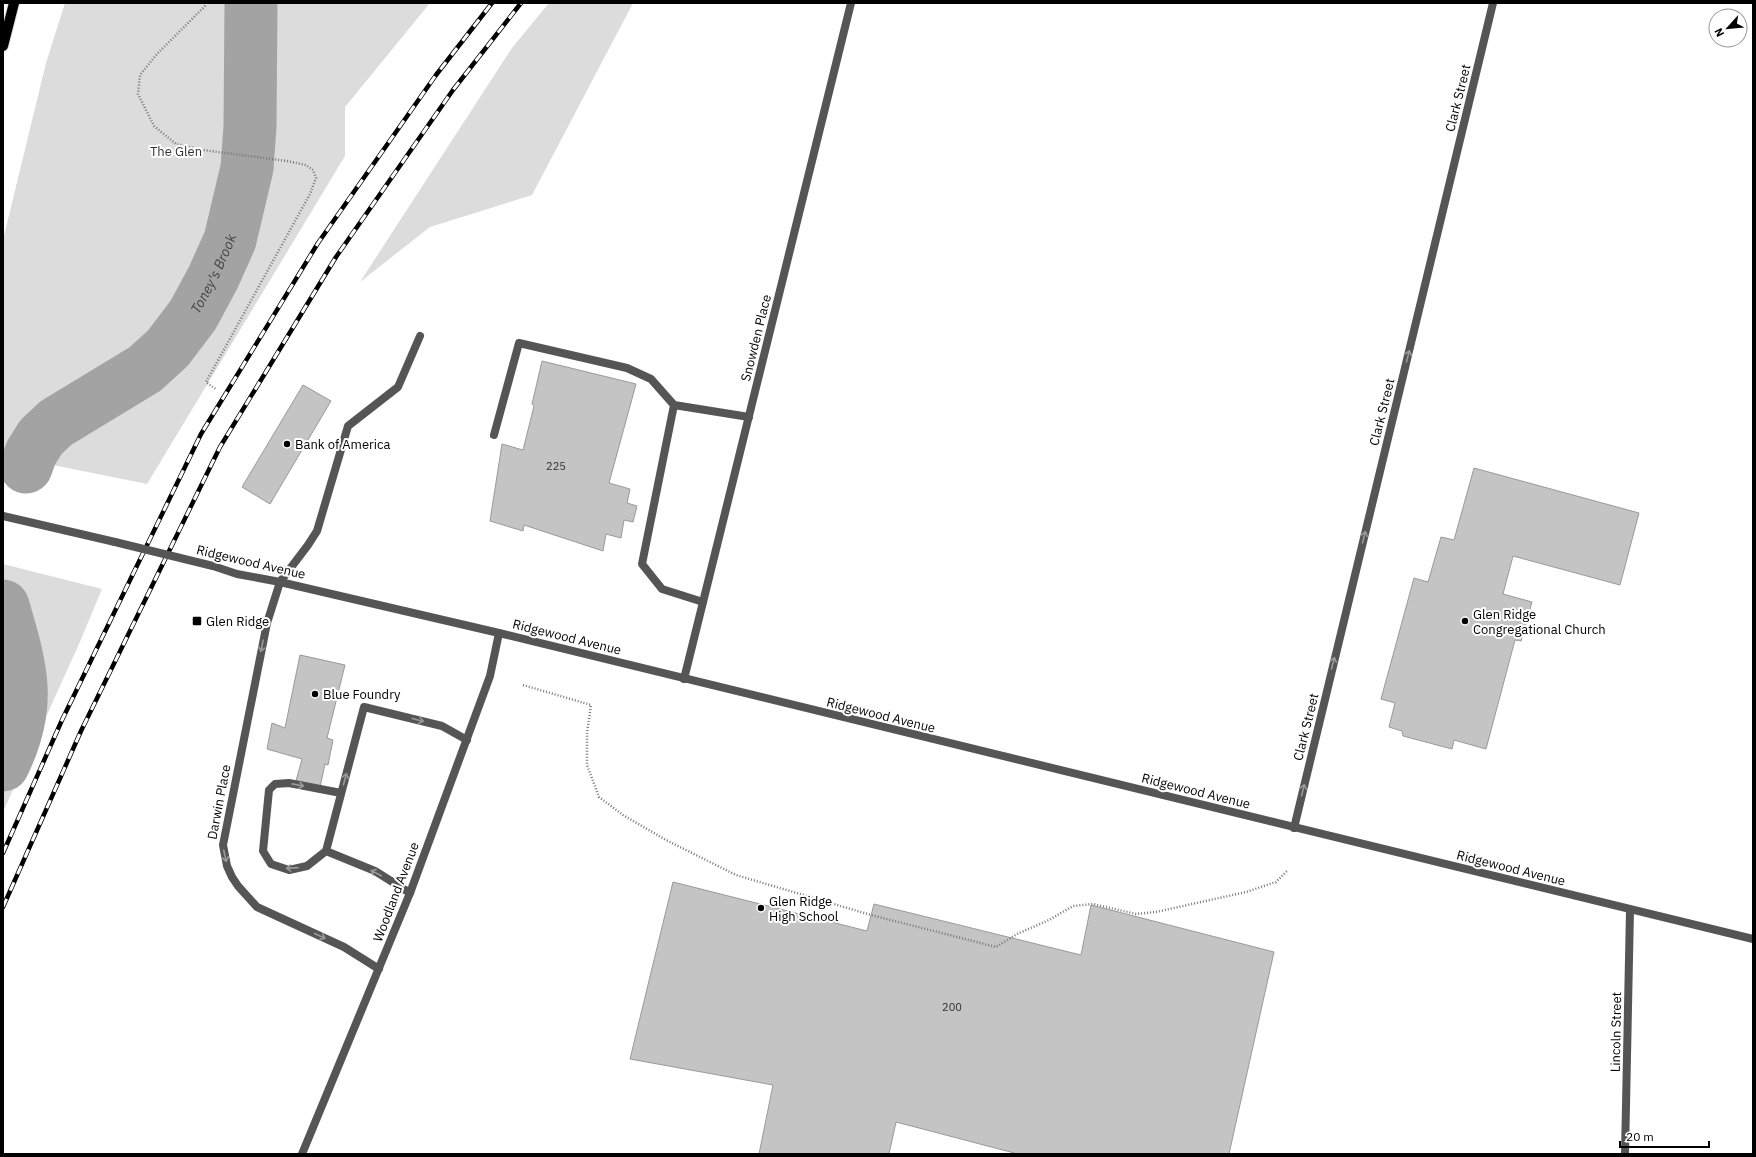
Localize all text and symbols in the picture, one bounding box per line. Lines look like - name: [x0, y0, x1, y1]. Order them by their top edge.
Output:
- north arrow: [1708, 8, 1748, 48]
- text: N: [1711, 26, 1727, 39]
- street label: Clark Street: [1441, 63, 1475, 133]
- park label: The Glen: [150, 143, 202, 160]
- water label: Toney's Brook: [186, 232, 240, 317]
- street label: Snowden Place: [737, 293, 775, 383]
- one-way arrow: [1404, 350, 1412, 363]
- street label: Clark Street: [1365, 377, 1399, 447]
- place label: Bank of America: [295, 436, 391, 453]
- marker: Bank of America: [282, 439, 292, 449]
- house number: 225: [546, 459, 566, 473]
- one-way arrow: [1361, 531, 1368, 544]
- street label: Ridgewood Avenue: [195, 541, 307, 583]
- place label: Glen Ridge Congregational Church: [1473, 606, 1606, 638]
- place label: Glen Ridge: [206, 613, 269, 630]
- marker: Glen Ridge: [191, 615, 203, 627]
- street label: Ridgewood Avenue: [511, 615, 623, 659]
- marker: Glen Ridge Congregational Church: [1460, 616, 1470, 626]
- one-way arrow: [258, 639, 266, 652]
- one-way arrow: [1330, 657, 1338, 670]
- place label: Blue Foundry: [323, 686, 401, 703]
- marker: Blue Foundry: [310, 689, 320, 699]
- street label: Clark Street: [1289, 692, 1323, 762]
- street label: Ridgewood Avenue: [825, 693, 937, 737]
- one-way arrow: [411, 717, 424, 725]
- street label: Darwin Place: [203, 763, 235, 841]
- street label: Ridgewood Avenue: [1140, 769, 1252, 813]
- one-way arrow: [342, 772, 349, 785]
- one-way arrow: [291, 781, 304, 789]
- one-way arrow: [1299, 783, 1307, 796]
- street label: Woodland Avenue: [369, 840, 423, 944]
- street label: Ridgewood Avenue: [1455, 846, 1567, 890]
- one-way arrow: [221, 849, 229, 862]
- one-way arrow: [286, 865, 299, 872]
- one-way arrow: [371, 868, 383, 876]
- place label: Glen Ridge High School: [769, 893, 839, 925]
- marker: Glen Ridge High School: [756, 903, 766, 913]
- one-way arrow: [313, 932, 325, 940]
- street label: Lincoln Street: [1607, 992, 1625, 1072]
- house number: 200: [942, 1000, 962, 1014]
- scale bar: [1620, 1123, 1709, 1149]
- text: 20 m: [1626, 1129, 1654, 1144]

